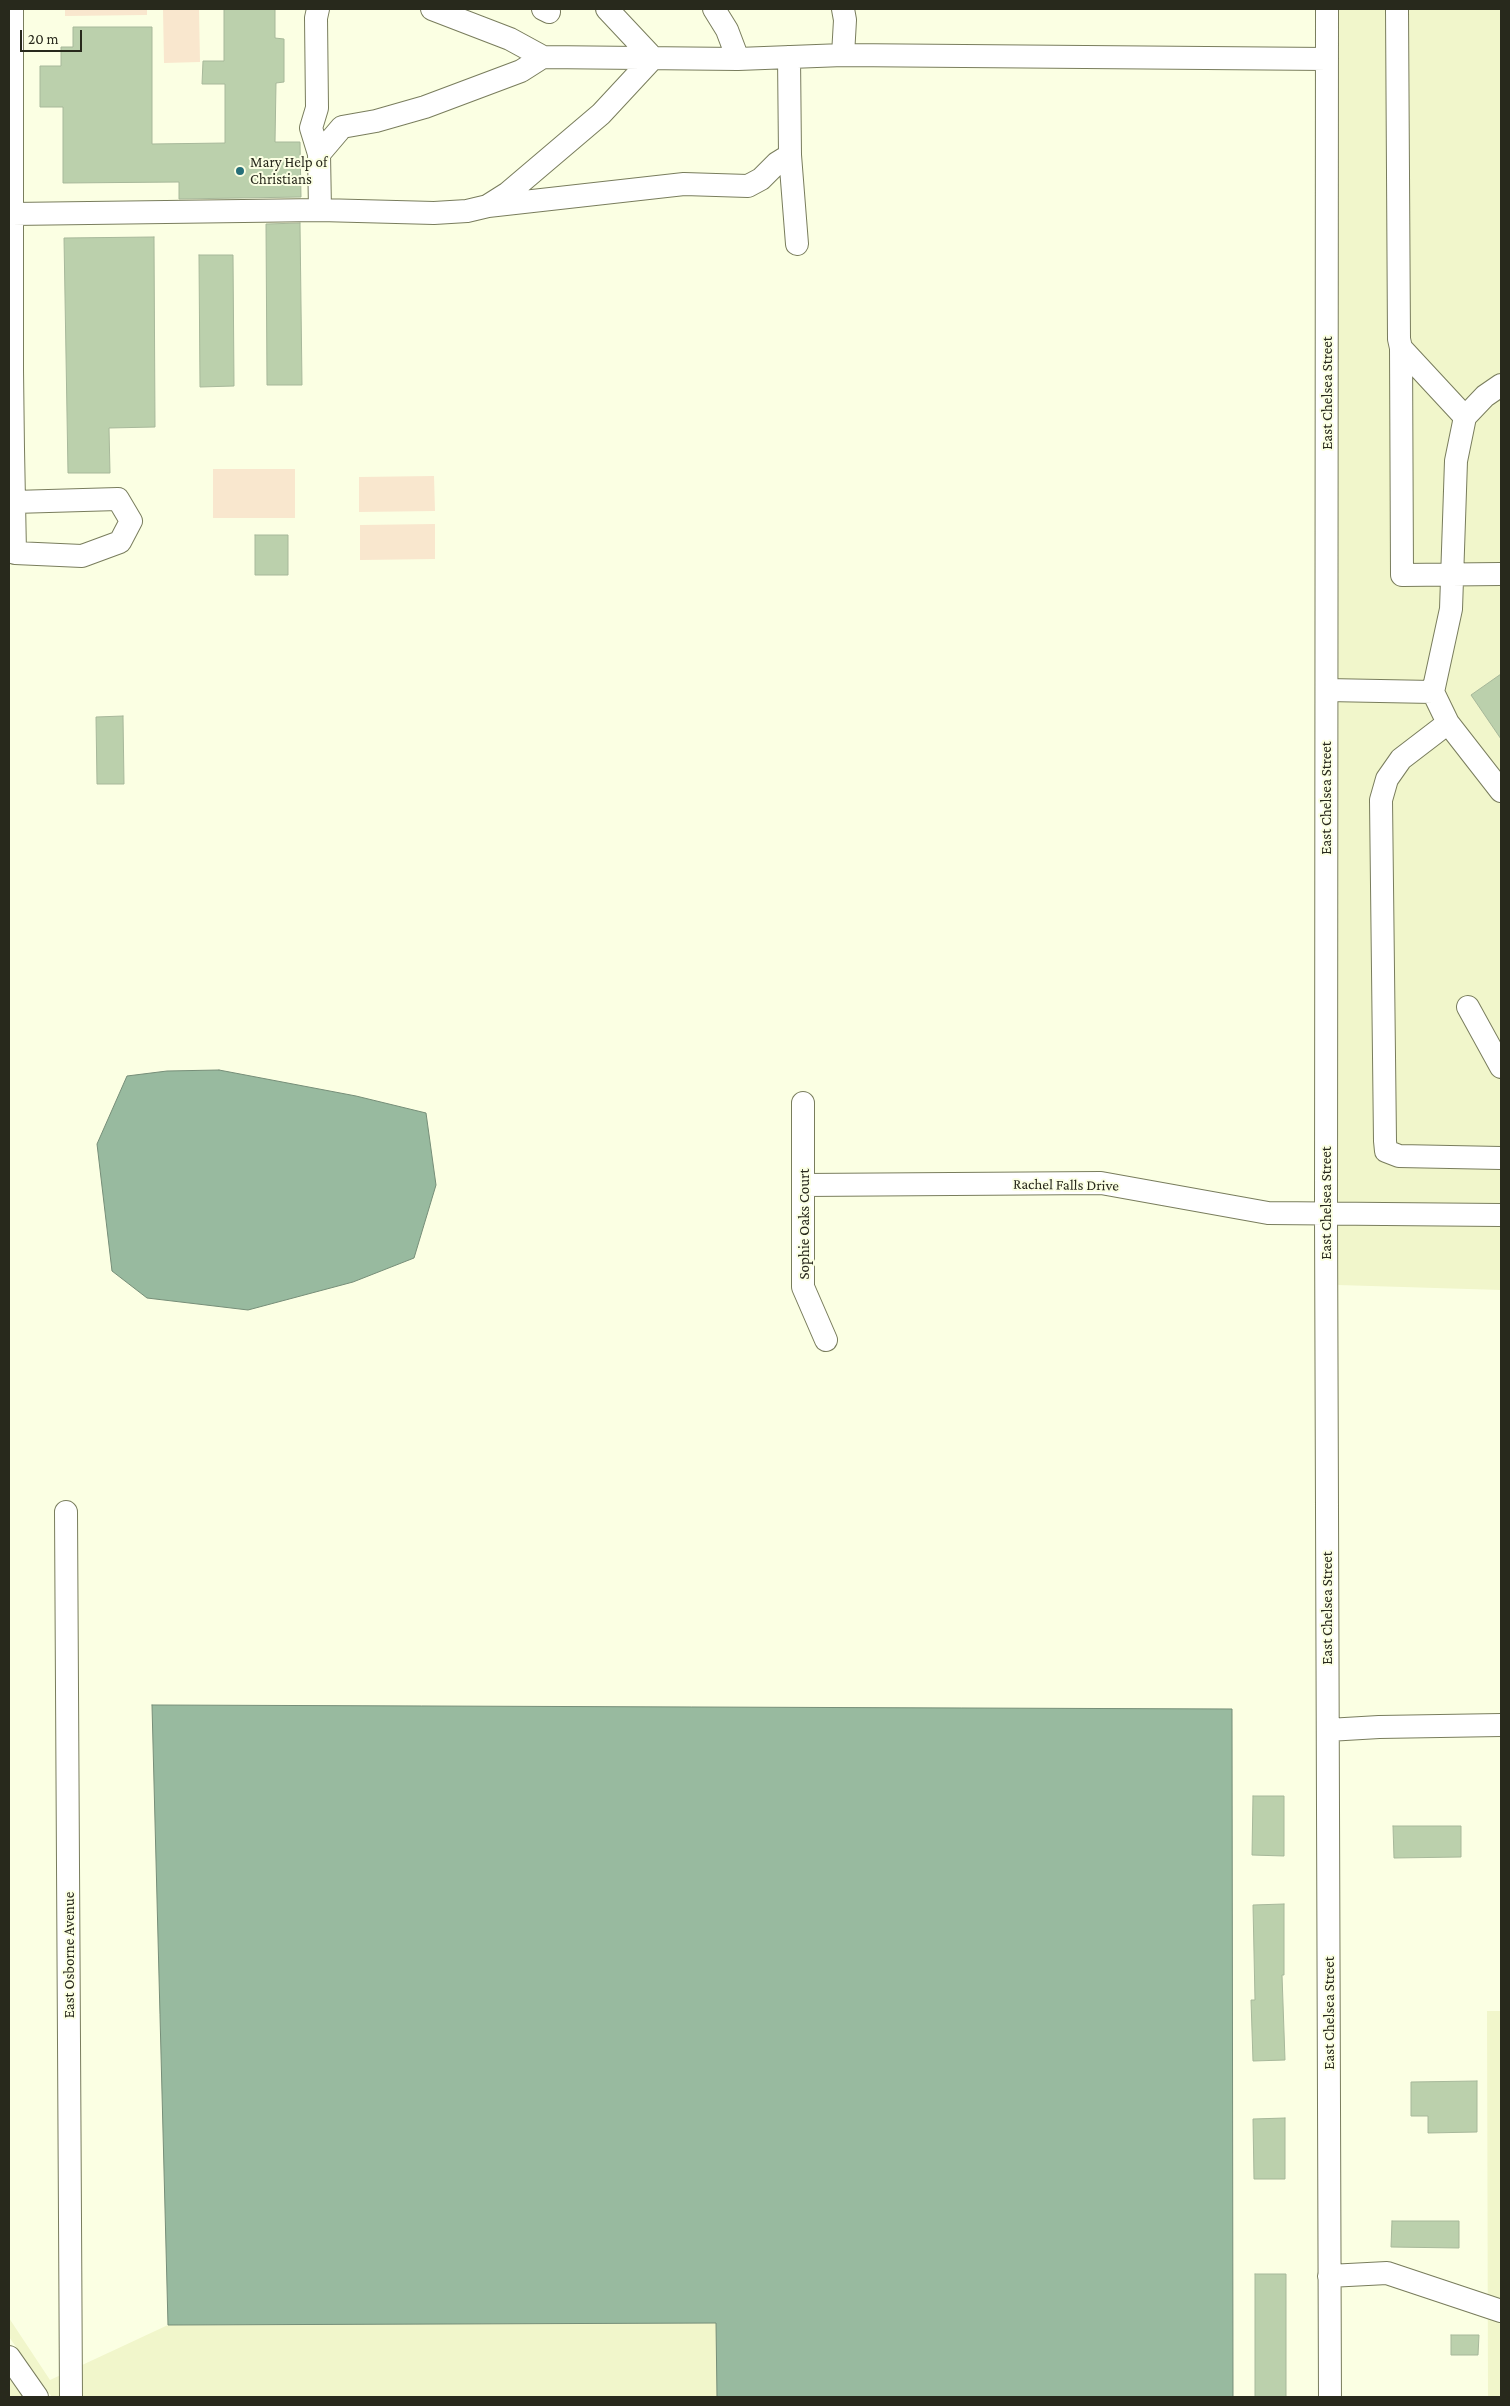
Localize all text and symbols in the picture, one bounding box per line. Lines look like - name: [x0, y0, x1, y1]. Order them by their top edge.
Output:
- scale bar: [22, 20, 85, 52]
- text: 20 m: [28, 31, 59, 47]
- place label: Mary Help of Christians: [250, 153, 327, 188]
- marker: Mary Help of Christians: [234, 165, 246, 177]
- street label: East Chelsea Street: [1318, 336, 1336, 450]
- street label: East Chelsea Street: [1317, 741, 1335, 855]
- street label: East Chelsea Street: [1317, 1146, 1335, 1260]
- street label: Sophie Oaks Court: [795, 1169, 813, 1279]
- street label: Rachel Falls Drive: [1013, 1175, 1119, 1195]
- street label: East Chelsea Street: [1318, 1551, 1336, 1665]
- street label: East Osborne Avenue: [60, 1892, 78, 2018]
- street label: East Chelsea Street: [1320, 1956, 1338, 2070]

